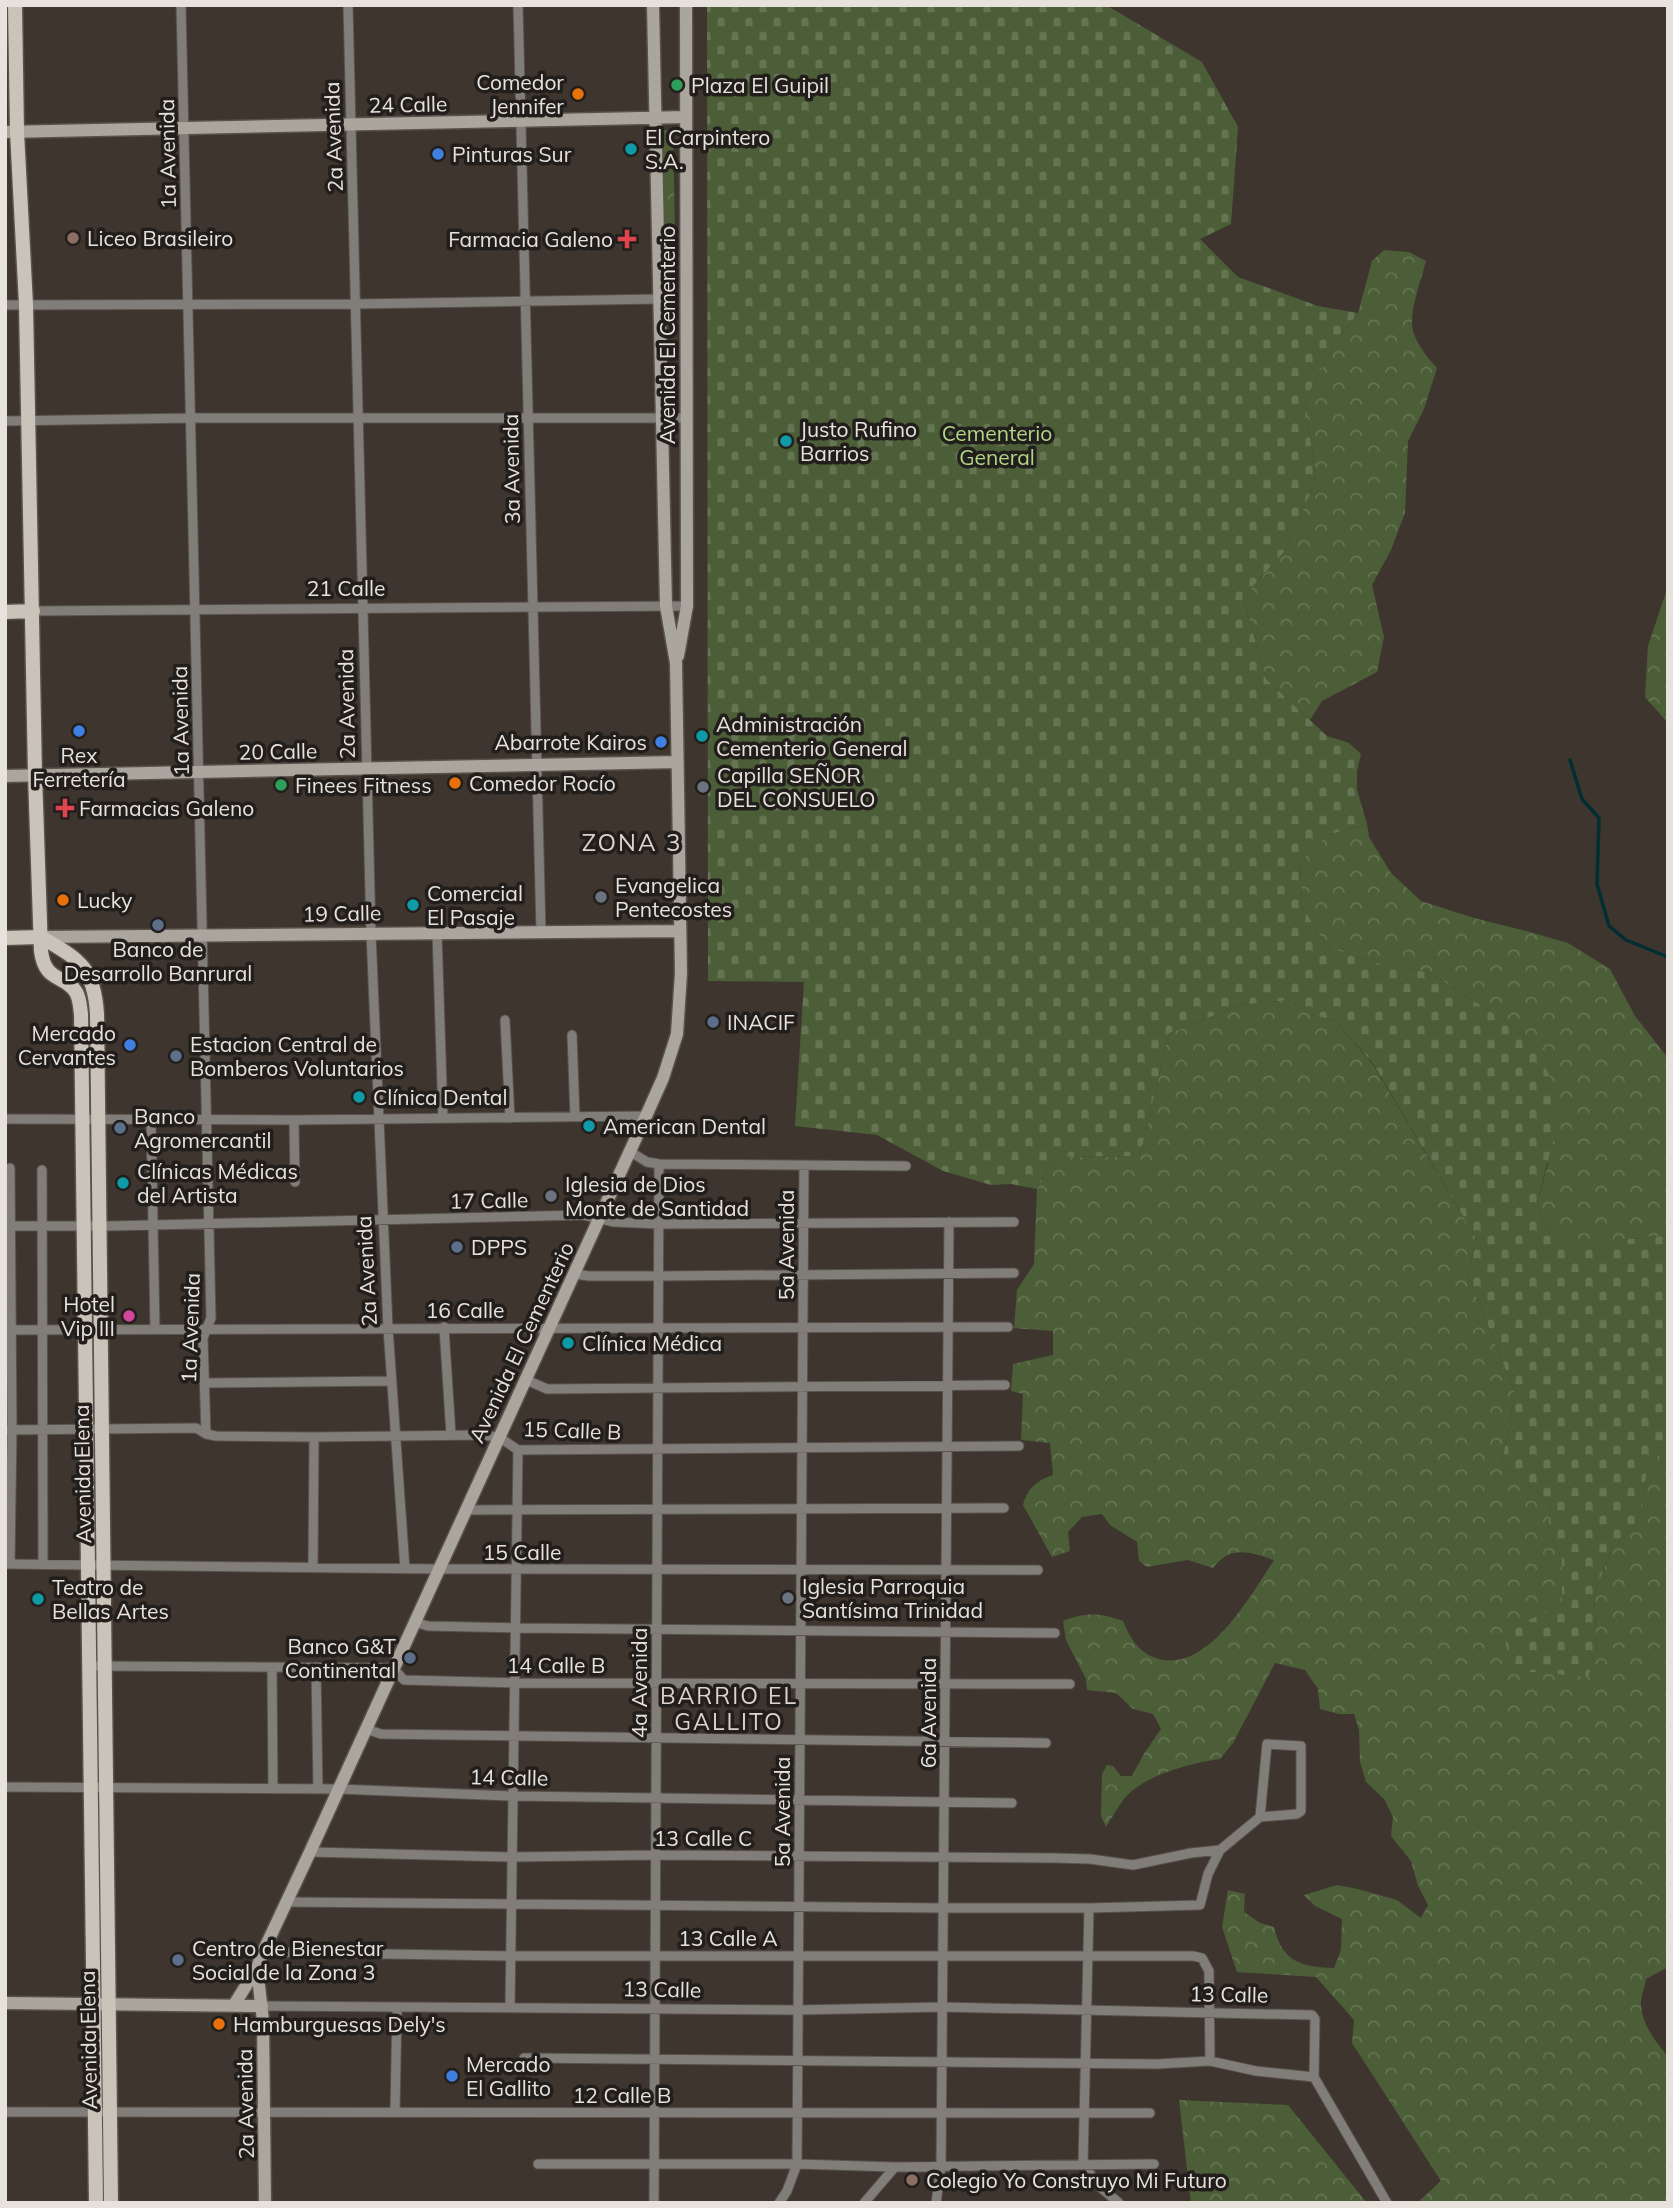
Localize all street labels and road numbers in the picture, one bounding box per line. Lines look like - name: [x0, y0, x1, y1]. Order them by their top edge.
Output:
- street label: 2a Avenida: [318, 81, 348, 193]
- street label: 24 Calle: [368, 90, 448, 118]
- street label: 1a Avenida: [153, 99, 181, 209]
- street label: Avenida El Cementerio: [654, 226, 680, 444]
- street label: 3a Avenida: [497, 414, 525, 524]
- street label: 21 Calle: [307, 575, 385, 601]
- street label: 2a Avenida: [332, 649, 360, 759]
- street label: 1a Avenida: [166, 666, 194, 776]
- street label: 20 Calle: [238, 737, 318, 765]
- street label: 19 Calle: [302, 899, 382, 927]
- street label: 17 Calle: [449, 1186, 529, 1214]
- street label: 5a Avenida: [773, 1190, 799, 1300]
- street label: 2a Avenida: [350, 1215, 382, 1327]
- street label: Avenida El Cementerio: [463, 1237, 579, 1447]
- street label: 1a Avenida: [175, 1272, 205, 1384]
- street label: 16 Calle: [426, 1297, 504, 1323]
- street label: Avenida Elena: [68, 1404, 96, 1544]
- street label: 15 Calle B: [522, 1415, 622, 1445]
- street label: 15 Calle: [483, 1539, 561, 1565]
- street label: 4a Avenida: [626, 1628, 652, 1738]
- street label: 14 Calle B: [507, 1652, 605, 1678]
- street label: 6a Avenida: [915, 1658, 941, 1768]
- street label: 5a Avenida: [769, 1757, 795, 1867]
- street label: 14 Calle: [469, 1763, 549, 1791]
- street label: 13 Calle C: [654, 1825, 752, 1851]
- street label: 13 Calle A: [678, 1925, 778, 1951]
- street label: Avenida Elena: [74, 1970, 102, 2110]
- street label: 13 Calle: [622, 1975, 702, 2003]
- street label: 13 Calle: [1189, 1980, 1269, 2008]
- street label: 2a Avenida: [231, 2049, 259, 2159]
- street label: 12 Calle B: [573, 2082, 671, 2108]

